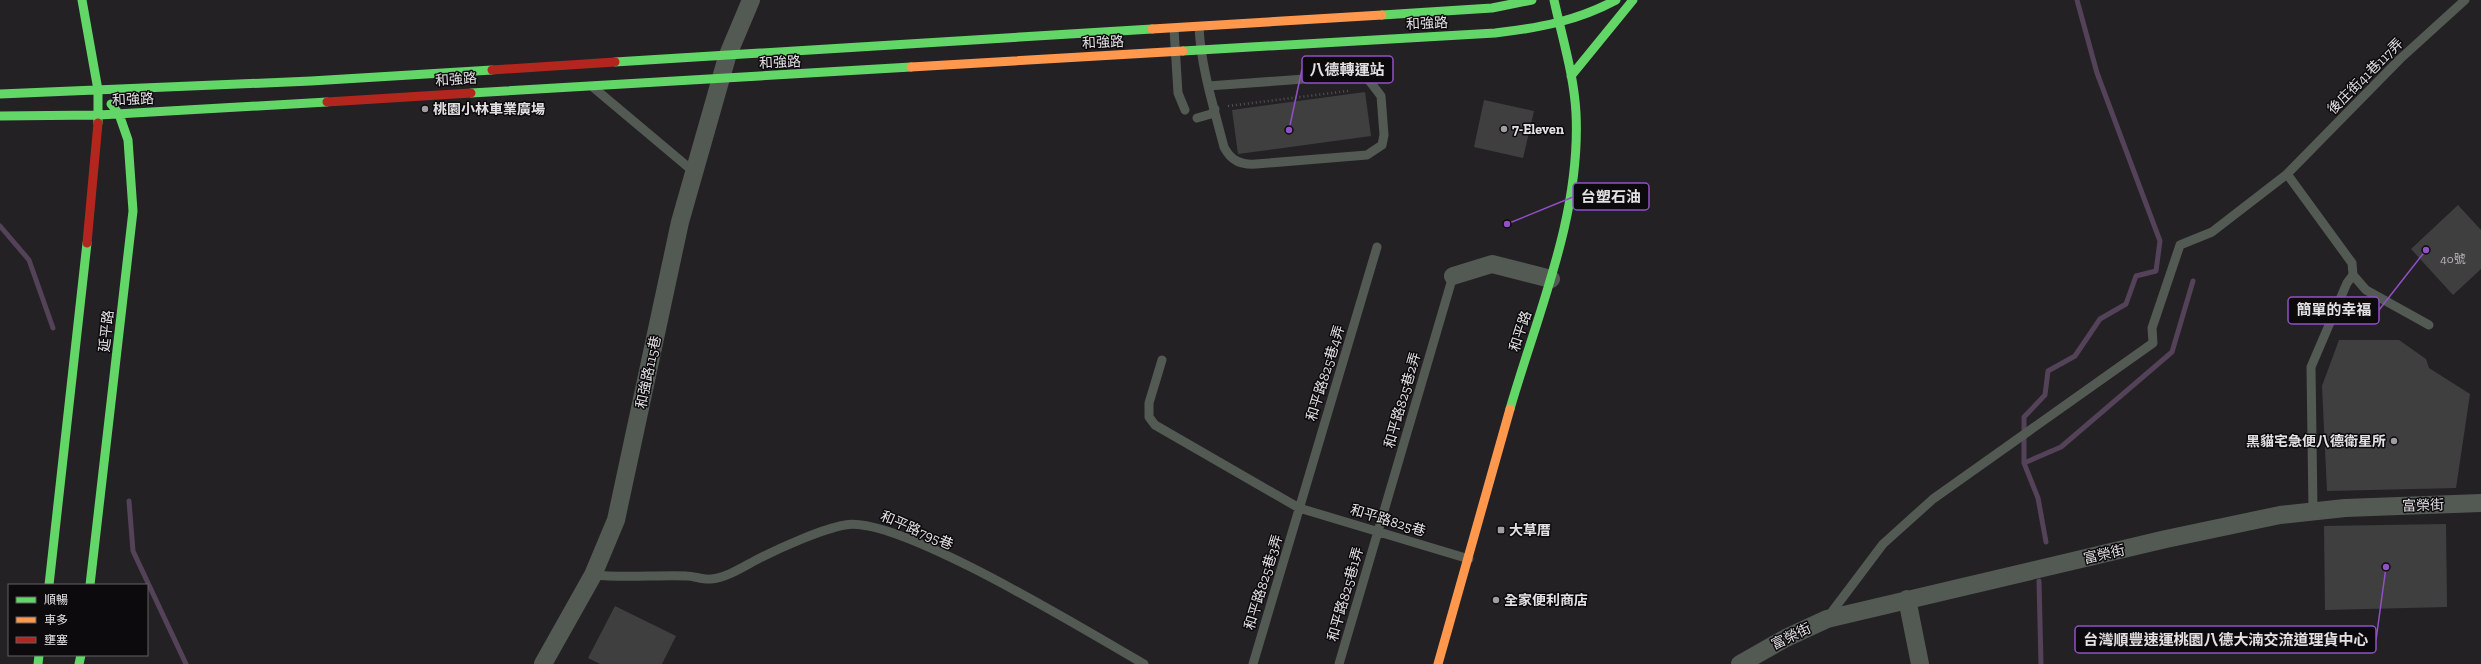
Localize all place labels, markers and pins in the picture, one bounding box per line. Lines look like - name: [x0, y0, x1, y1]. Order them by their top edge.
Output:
- callout: 八德轉運站: [1302, 56, 1393, 83]
- place label: 桃園小林車業廣場: [433, 101, 545, 118]
- marker: 桃園小林車業廣場: [420, 104, 430, 114]
- place label: 7-Eleven: [1512, 121, 1565, 138]
- marker: 7-Eleven: [1499, 124, 1509, 134]
- callout: 台塑石油: [1573, 183, 1649, 210]
- callout: 簡單的幸福: [2288, 297, 2379, 324]
- place label: 黑貓宅急便八德衛星所: [2246, 433, 2386, 450]
- marker: 黑貓宅急便八德衛星所: [2389, 436, 2399, 446]
- place label: 大草厝: [1509, 522, 1551, 539]
- marker: 大草厝: [1496, 525, 1506, 535]
- place label: 全家便利商店: [1504, 592, 1588, 609]
- marker: 全家便利商店: [1491, 595, 1501, 605]
- callout: 台灣順豐速運桃園八德大湳交流道理貨中心: [2075, 626, 2376, 653]

